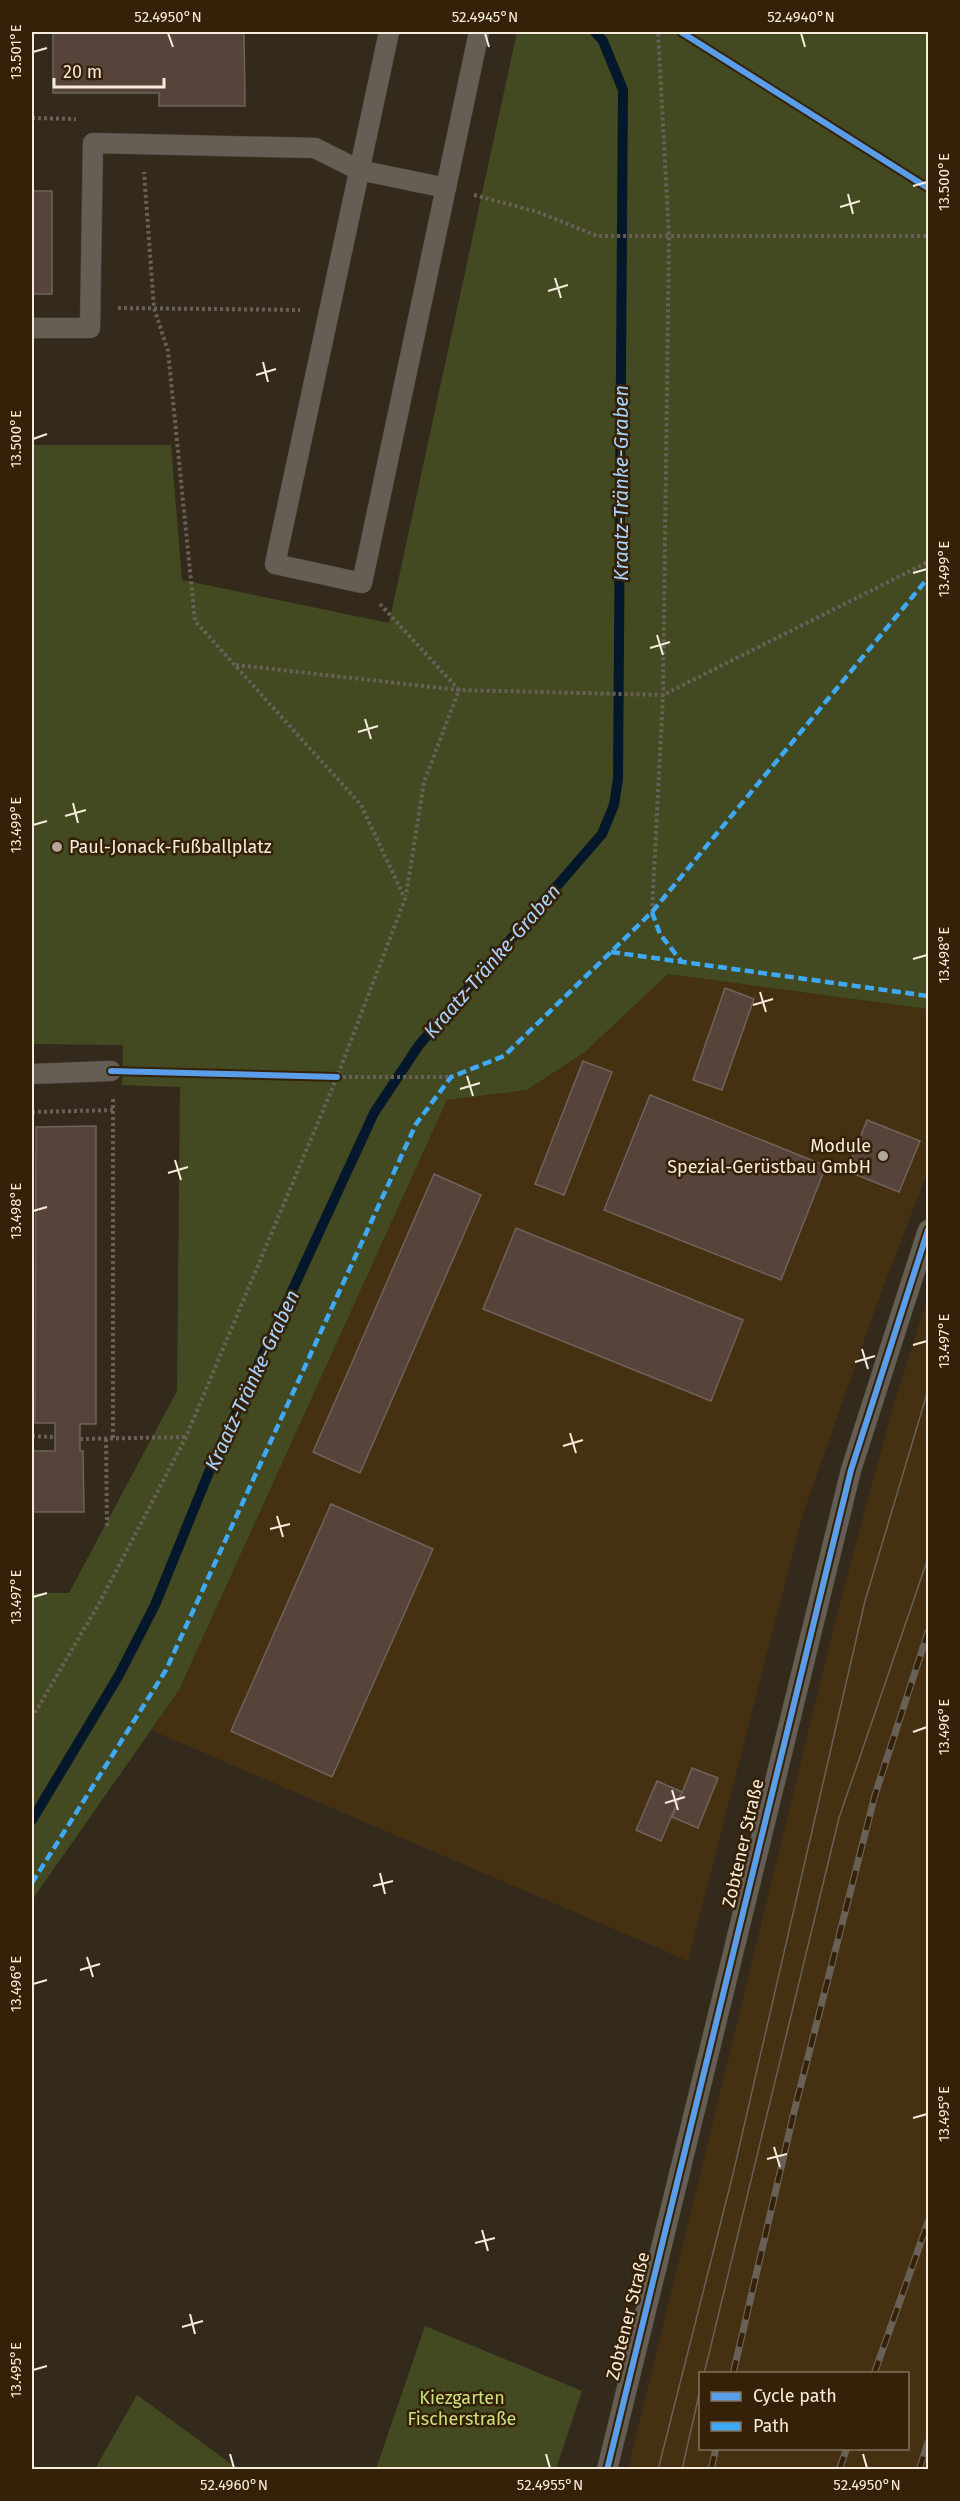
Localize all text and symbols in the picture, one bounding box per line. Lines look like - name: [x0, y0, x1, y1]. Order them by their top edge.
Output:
- text: 52.4950°N: [134, 8, 202, 26]
- text: 52.4945°N: [452, 8, 518, 26]
- text: 52.4940°N: [767, 8, 835, 26]
- text: 13.501°E: [7, 24, 25, 80]
- scale bar: [54, 51, 164, 89]
- text: 20 m: [63, 61, 102, 83]
- text: 13.500°E: [935, 153, 953, 211]
- water label: Kraatz-Tränke-Graben: [609, 385, 633, 581]
- text: 13.500°E: [7, 410, 25, 468]
- text: 13.499°E: [935, 541, 953, 597]
- text: 13.499°E: [7, 797, 25, 853]
- place label: Paul-Jonack-Fußballplatz: [69, 836, 272, 858]
- marker: Paul-Jonack-Fußballplatz: [50, 840, 64, 854]
- water label: Kraatz-Tränke-Graben: [419, 879, 565, 1043]
- text: 13.498°E: [935, 927, 953, 983]
- place label: Module Spezial-Gerüstbau GmbH: [667, 1135, 871, 1178]
- marker: Module Spezial-Gerüstbau GmbH: [876, 1149, 890, 1163]
- text: 13.498°E: [7, 1183, 25, 1239]
- water label: Kraatz-Tränke-Graben: [200, 1286, 304, 1474]
- text: 13.497°E: [935, 1313, 953, 1369]
- text: 13.497°E: [7, 1569, 25, 1625]
- text: 13.496°E: [935, 1699, 953, 1755]
- street label: Zobtener Straße: [718, 1777, 768, 1909]
- text: 13.496°E: [7, 1956, 25, 2012]
- text: 13.495°E: [935, 2086, 953, 2142]
- street label: Zobtener Straße: [601, 2250, 655, 2382]
- text: 13.495°E: [7, 2342, 25, 2398]
- legend: [699, 2372, 909, 2450]
- text: Cycle path: [753, 2385, 837, 2407]
- park label: Kiezgarten Fischerstraße: [408, 2387, 516, 2430]
- text: Path: [753, 2415, 789, 2437]
- text: 52.4960°N: [200, 2476, 268, 2494]
- text: 52.4955°N: [517, 2476, 583, 2494]
- text: 52.4950°N: [833, 2476, 901, 2494]

